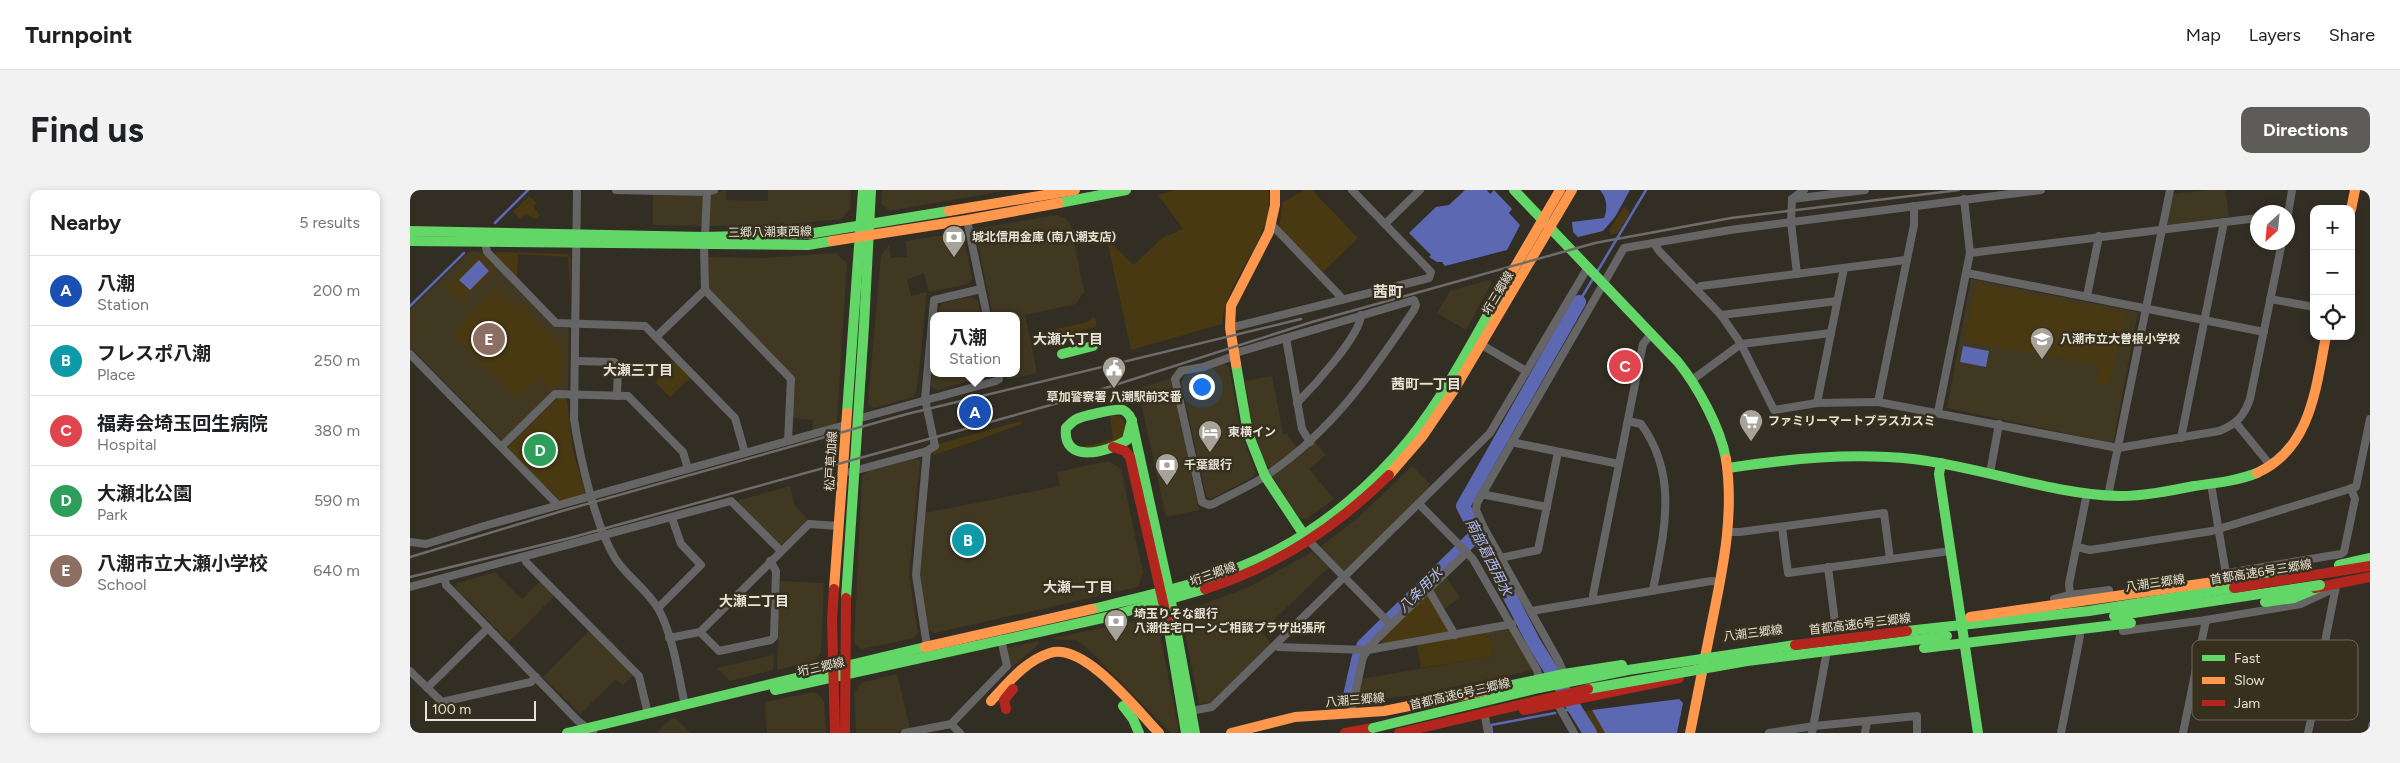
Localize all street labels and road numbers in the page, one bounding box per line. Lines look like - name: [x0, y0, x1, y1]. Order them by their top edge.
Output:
- street label: 三郷八潮東西線: [728, 224, 812, 240]
- street label: 垳三郷線: [1480, 269, 1516, 317]
- street label: 松戸草加線: [822, 431, 840, 491]
- street label: 首都高速6号三郷線: [2209, 557, 2313, 587]
- street label: 垳三郷線: [1188, 559, 1238, 589]
- street label: 八潮三郷線: [2124, 572, 2186, 594]
- street label: 首都高速6号三郷線: [1808, 611, 1912, 637]
- street label: 八潮三郷線: [1722, 622, 1784, 644]
- street label: 垳三郷線: [796, 655, 846, 679]
- street label: 首都高速6号三郷線: [1408, 676, 1512, 712]
- street label: 八潮三郷線: [1324, 690, 1386, 710]

